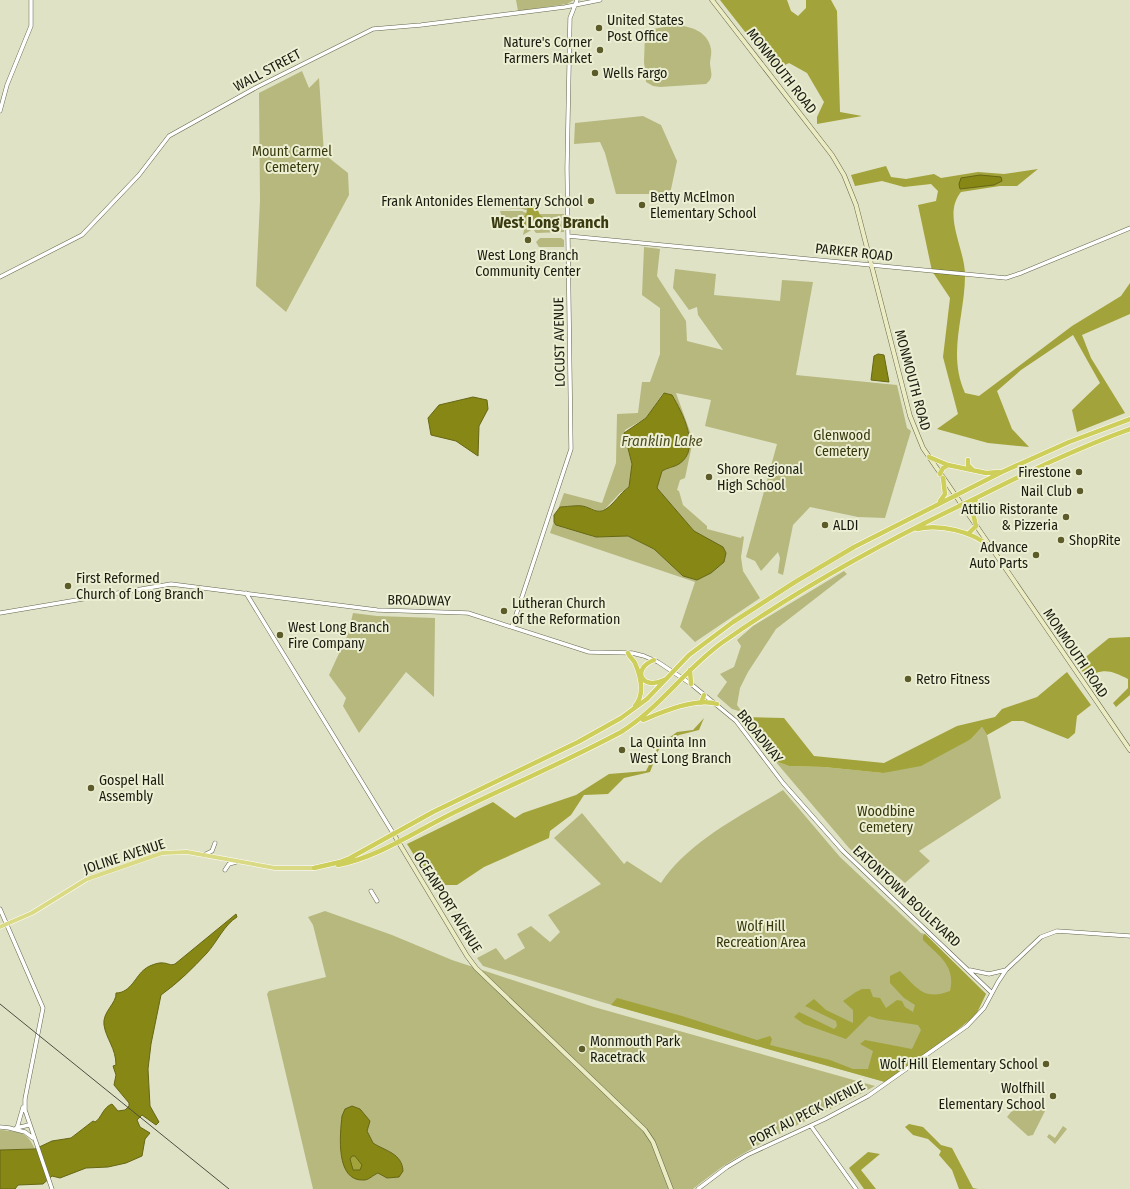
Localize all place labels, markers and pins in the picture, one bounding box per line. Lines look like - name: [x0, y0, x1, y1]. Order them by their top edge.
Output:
- place label: United States Post Office: [607, 12, 684, 45]
- marker: United States Post Office: [594, 23, 604, 33]
- place label: Nature's Corner Farmers Market: [503, 34, 592, 67]
- marker: Nature's Corner Farmers Market: [595, 45, 605, 55]
- place label: Wells Fargo: [603, 65, 667, 82]
- marker: Wells Fargo: [590, 68, 600, 78]
- place label: Betty McElmon Elementary School: [650, 189, 757, 222]
- place label: Frank Antonides Elementary School: [381, 193, 583, 210]
- marker: Frank Antonides Elementary School: [586, 196, 596, 206]
- marker: Betty McElmon Elementary School: [637, 200, 647, 210]
- marker: West Long Branch Community Center: [523, 235, 533, 245]
- place label: West Long Branch Community Center: [475, 247, 581, 280]
- place label: Shore Regional High School: [717, 461, 803, 494]
- place label: Firestone: [1018, 464, 1071, 481]
- marker: Firestone: [1074, 467, 1084, 477]
- marker: Shore Regional High School: [704, 472, 714, 482]
- place label: Nail Club: [1021, 483, 1072, 500]
- marker: Nail Club: [1075, 486, 1085, 496]
- place label: Attilio Ristorante & Pizzeria: [961, 501, 1058, 534]
- marker: Attilio Ristorante & Pizzeria: [1061, 512, 1071, 522]
- place label: ALDI: [833, 517, 858, 534]
- marker: ALDI: [820, 520, 830, 530]
- place label: ShopRite: [1069, 532, 1121, 549]
- marker: ShopRite: [1056, 535, 1066, 545]
- place label: Advance Auto Parts: [969, 539, 1028, 572]
- marker: Advance Auto Parts: [1031, 550, 1041, 560]
- place label: First Reformed Church of Long Branch: [76, 570, 204, 603]
- marker: First Reformed Church of Long Branch: [63, 581, 73, 591]
- place label: Lutheran Church of the Reformation: [512, 595, 620, 628]
- marker: Lutheran Church of the Reformation: [499, 606, 509, 616]
- place label: West Long Branch Fire Company: [288, 619, 389, 652]
- marker: West Long Branch Fire Company: [275, 630, 285, 640]
- place label: Retro Fitness: [916, 671, 990, 688]
- marker: Retro Fitness: [903, 674, 913, 684]
- place label: La Quinta Inn West Long Branch: [630, 734, 731, 767]
- marker: La Quinta Inn West Long Branch: [617, 745, 627, 755]
- place label: Gospel Hall Assembly: [99, 772, 165, 805]
- marker: Gospel Hall Assembly: [86, 783, 96, 793]
- place label: Monmouth Park Racetrack: [590, 1033, 681, 1066]
- marker: Monmouth Park Racetrack: [577, 1044, 587, 1054]
- place label: Wolf Hill Elementary School: [880, 1056, 1038, 1073]
- marker: Wolf Hill Elementary School: [1041, 1059, 1051, 1069]
- place label: Wolfhill Elementary School: [938, 1080, 1045, 1113]
- marker: Wolfhill Elementary School: [1048, 1091, 1058, 1101]

